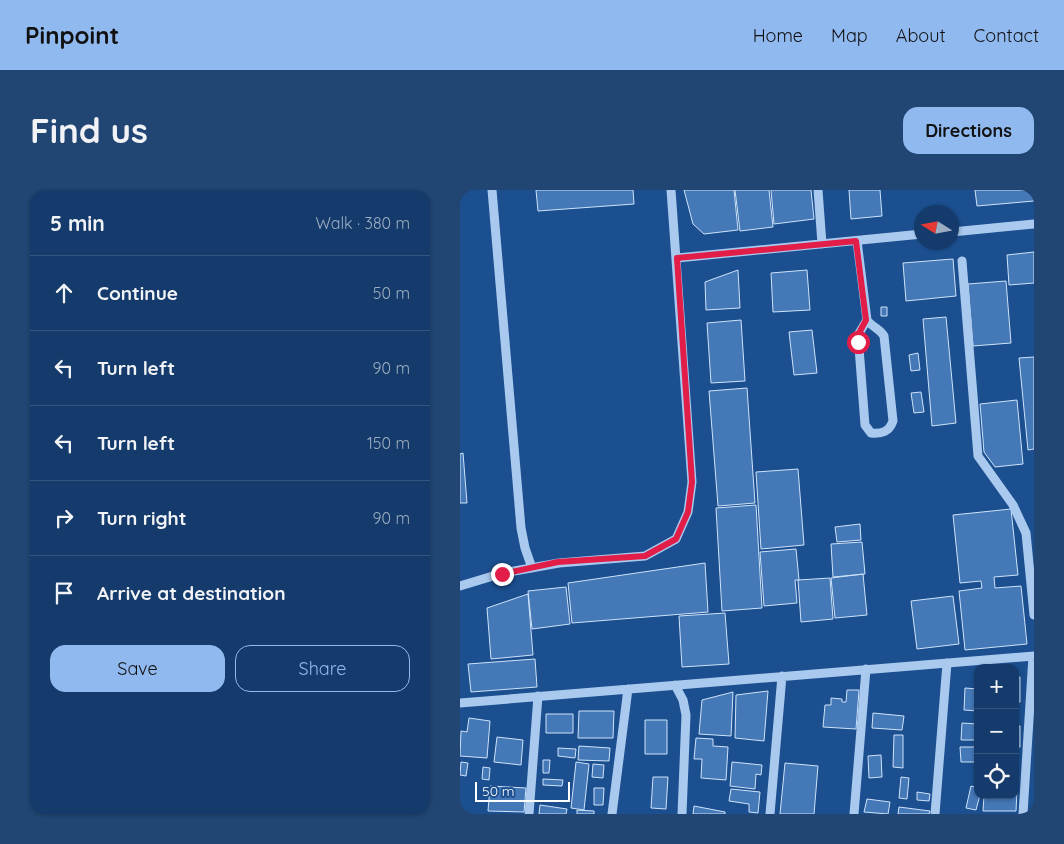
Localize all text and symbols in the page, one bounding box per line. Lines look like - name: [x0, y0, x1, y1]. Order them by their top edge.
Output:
- text: Pinpoint: [25, 20, 119, 50]
- text: Home: [753, 24, 803, 47]
- text: Map: [831, 24, 868, 47]
- text: About: [896, 24, 946, 47]
- text: Contact: [974, 24, 1039, 47]
- button: Directions: [903, 107, 1034, 154]
- text: Find us: [30, 108, 148, 152]
- north arrow: [914, 205, 959, 250]
- text: 5 min: [50, 210, 105, 236]
- text: Walk · 380 m: [315, 213, 410, 233]
- icon: ahead: [50, 279, 78, 307]
- text: Continue: [97, 281, 178, 305]
- text: 50 m: [373, 283, 410, 303]
- route start: [847, 331, 870, 354]
- icon: left: [50, 354, 78, 382]
- text: Turn left: [97, 356, 175, 380]
- text: 90 m: [373, 358, 410, 378]
- icon: left: [50, 429, 78, 457]
- text: Turn left: [97, 431, 175, 455]
- text: 150 m: [367, 433, 410, 453]
- icon: right: [50, 504, 78, 532]
- text: Turn right: [97, 506, 186, 530]
- text: 90 m: [373, 508, 410, 528]
- route end: [491, 563, 514, 586]
- icon: arrive: [50, 579, 78, 607]
- text: Arrive at destination: [97, 581, 286, 605]
- button: Save: [50, 645, 225, 692]
- button: Share: [235, 645, 410, 692]
- map controls: [974, 664, 1019, 799]
- button: +: [974, 664, 1019, 709]
- button: −: [974, 709, 1019, 754]
- button: locate: [974, 754, 1019, 799]
- scale bar: [475, 779, 570, 802]
- text: 50 m: [482, 782, 515, 800]

